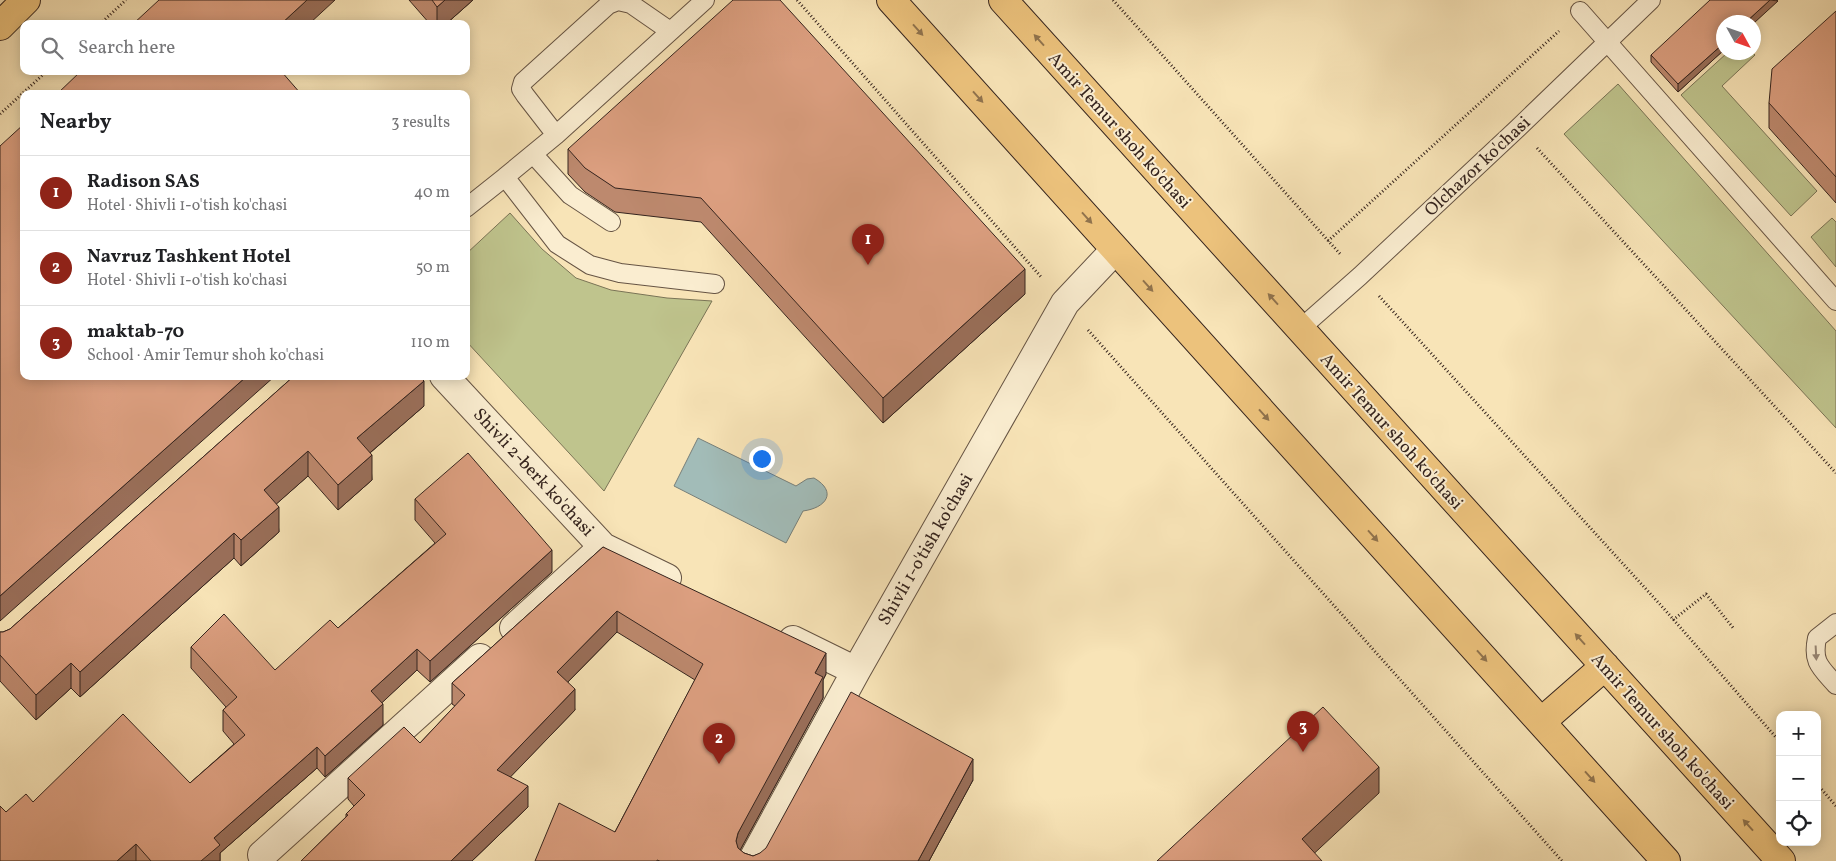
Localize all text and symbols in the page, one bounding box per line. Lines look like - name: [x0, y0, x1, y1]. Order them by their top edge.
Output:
- north arrow: [1716, 15, 1761, 60]
- search box: [20, 20, 470, 75]
- one-way arrow: [912, 24, 924, 36]
- icon: search: [38, 34, 66, 62]
- one-way arrow: [1033, 34, 1045, 46]
- text: Search here: [78, 35, 175, 61]
- street label: Amir Temur shoh ko'chasi: [1042, 47, 1196, 215]
- one-way arrow: [972, 90, 984, 102]
- text: Nearby: [40, 108, 111, 137]
- street label: Olchazor ko'chasi: [1419, 111, 1537, 223]
- text: 3 results: [391, 112, 450, 134]
- text: Radison SAS: [87, 169, 200, 195]
- text: 1: [53, 182, 59, 204]
- text: 40 m: [414, 182, 450, 204]
- text: Hotel · Shivli 1-o'tish ko'chasi: [87, 195, 287, 217]
- one-way arrow: [1081, 211, 1093, 223]
- pin: 1: [852, 224, 884, 265]
- text: Navruz Tashkent Hotel: [87, 244, 291, 270]
- text: 2: [52, 257, 60, 279]
- text: 50 m: [416, 257, 450, 279]
- text: Hotel · Shivli 1-o'tish ko'chasi: [87, 270, 287, 292]
- one-way arrow: [1142, 279, 1154, 291]
- one-way arrow: [1267, 294, 1279, 306]
- text: maktab-70: [87, 319, 184, 345]
- text: 3: [52, 332, 60, 354]
- text: 110 m: [411, 332, 450, 354]
- text: School · Amir Temur shoh ko'chasi: [87, 345, 324, 367]
- street label: Amir Temur shoh ko'chasi: [1314, 348, 1468, 516]
- street label: Shivli 2-berk ko'chasi: [467, 403, 599, 543]
- one-way arrow: [1258, 408, 1270, 420]
- your location: [749, 446, 775, 472]
- street label: Shivli 1-o'tish ko'chasi: [873, 469, 980, 630]
- one-way arrow: [1367, 529, 1379, 541]
- one-way arrow: [1574, 634, 1586, 646]
- one-way arrow: [1813, 645, 1821, 661]
- street label: Amir Temur shoh ko'chasi: [1585, 648, 1739, 816]
- one-way arrow: [1476, 650, 1487, 663]
- pin: 3: [1287, 711, 1319, 752]
- map controls: [1776, 711, 1821, 846]
- button: +: [1776, 711, 1821, 756]
- pin: 2: [703, 723, 735, 764]
- button: −: [1776, 756, 1821, 801]
- one-way arrow: [1584, 771, 1596, 783]
- button: locate: [1776, 801, 1821, 846]
- one-way arrow: [1742, 819, 1754, 831]

